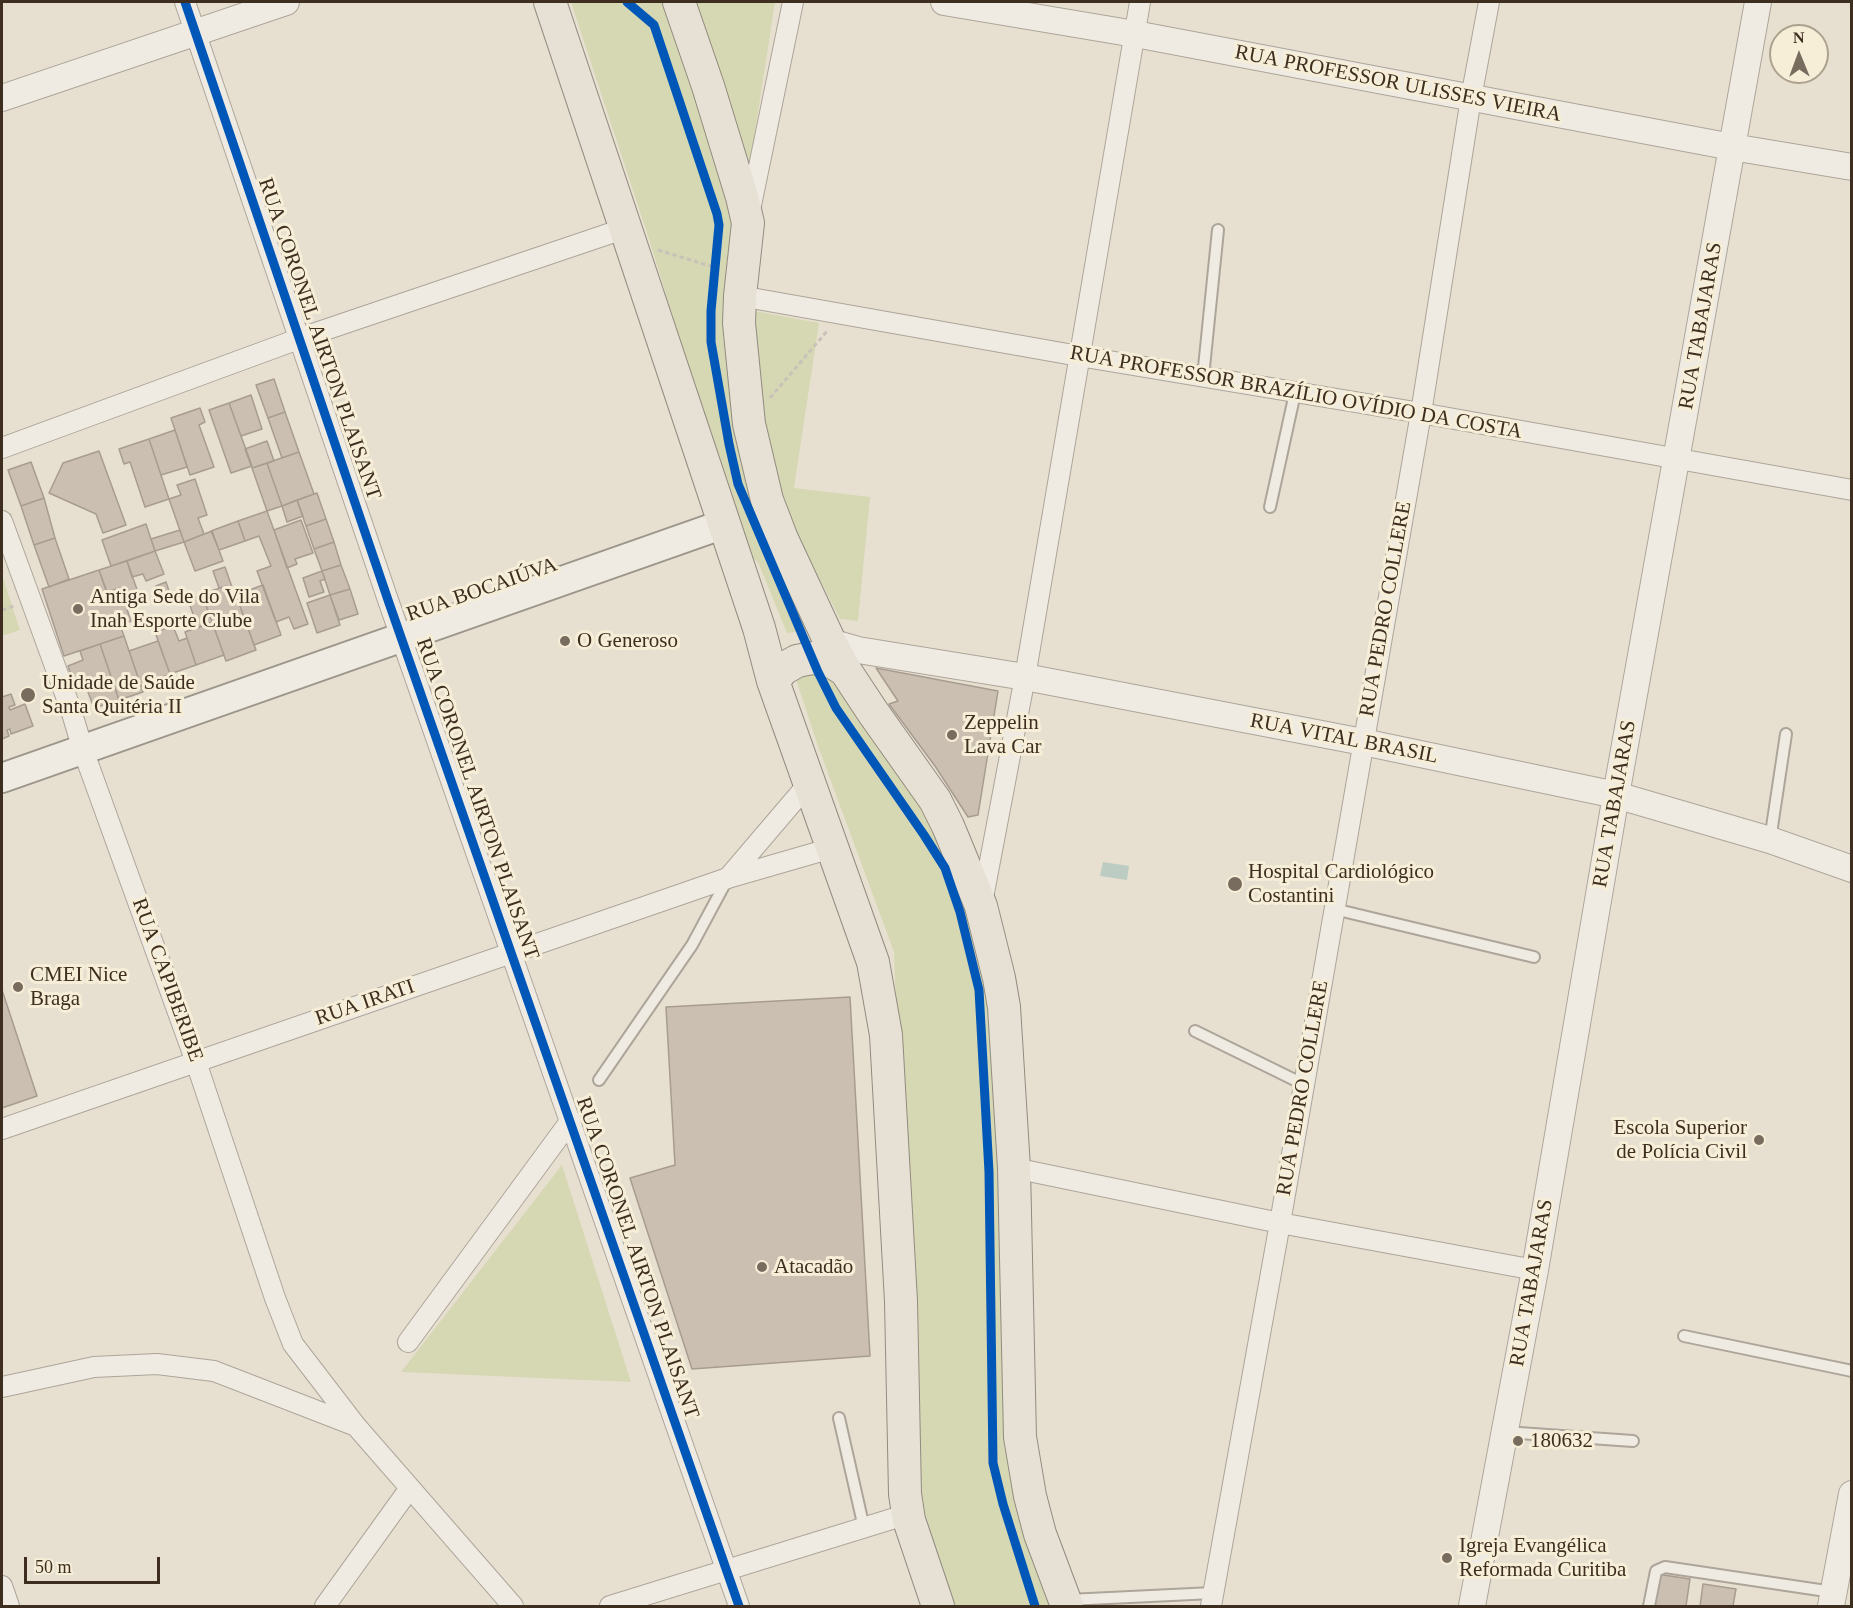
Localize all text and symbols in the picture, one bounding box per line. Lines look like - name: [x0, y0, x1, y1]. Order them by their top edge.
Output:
- north arrow: [1769, 24, 1829, 84]
- text: N: [1793, 29, 1805, 46]
- street label: RUA PROFESSOR ULISSES VIEIRA: [1233, 40, 1563, 128]
- street label: RUA CORONEL AIRTON PLAISANT: [252, 175, 386, 503]
- street label: RUA TABAJARAS: [1674, 240, 1728, 412]
- street label: RUA PROFESSOR BRAZÍLIO OVÍDIO DA COSTA: [1068, 341, 1524, 445]
- street label: RUA PEDRO COLLERE: [1355, 499, 1417, 719]
- street label: RUA BOCAIÚVA: [403, 552, 561, 628]
- place label: Antiga Sede do Vila Inah Esporte Clube: [90, 584, 260, 634]
- marker: Antiga Sede do Vila Inah Esporte Clube: [71, 602, 85, 616]
- place label: O Generoso: [577, 628, 678, 654]
- marker: O Generoso: [558, 634, 572, 648]
- street label: RUA CORONEL AIRTON PLAISANT: [410, 635, 544, 963]
- place label: Unidade de Saúde Santa Quitéria II: [42, 670, 195, 720]
- marker: Unidade de Saúde Santa Quitéria II: [19, 686, 37, 704]
- street label: RUA VITAL BRASIL: [1248, 708, 1440, 770]
- place label: Zeppelin Lava Car: [964, 710, 1042, 760]
- street label: RUA TABAJARAS: [1588, 718, 1642, 890]
- marker: Zeppelin Lava Car: [945, 728, 959, 742]
- place label: Hospital Cardiológico Costantini: [1248, 859, 1434, 909]
- marker: Hospital Cardiológico Costantini: [1226, 875, 1244, 893]
- street label: RUA CAPIBERIBE: [126, 895, 208, 1065]
- place label: CMEI Nice Braga: [30, 962, 127, 1012]
- street label: RUA IRATI: [312, 974, 418, 1032]
- street label: RUA PEDRO COLLERE: [1272, 978, 1334, 1198]
- marker: CMEI Nice Braga: [11, 980, 25, 994]
- street label: RUA CORONEL AIRTON PLAISANT: [570, 1094, 704, 1422]
- place label: Escola Superior de Polícia Civil: [1613, 1115, 1747, 1165]
- marker: Escola Superior de Polícia Civil: [1752, 1133, 1766, 1147]
- street label: RUA TABAJARAS: [1505, 1197, 1559, 1369]
- place label: Atacadão: [774, 1254, 853, 1280]
- marker: Atacadão: [755, 1260, 769, 1274]
- place label: 180632: [1530, 1428, 1593, 1454]
- marker: 180632: [1511, 1434, 1525, 1448]
- place label: Igreja Evangélica Reformada Curitiba: [1459, 1533, 1626, 1583]
- scale bar: [27, 1545, 164, 1583]
- marker: Igreja Evangélica Reformada Curitiba: [1440, 1551, 1454, 1565]
- text: 50 m: [35, 1557, 72, 1577]

